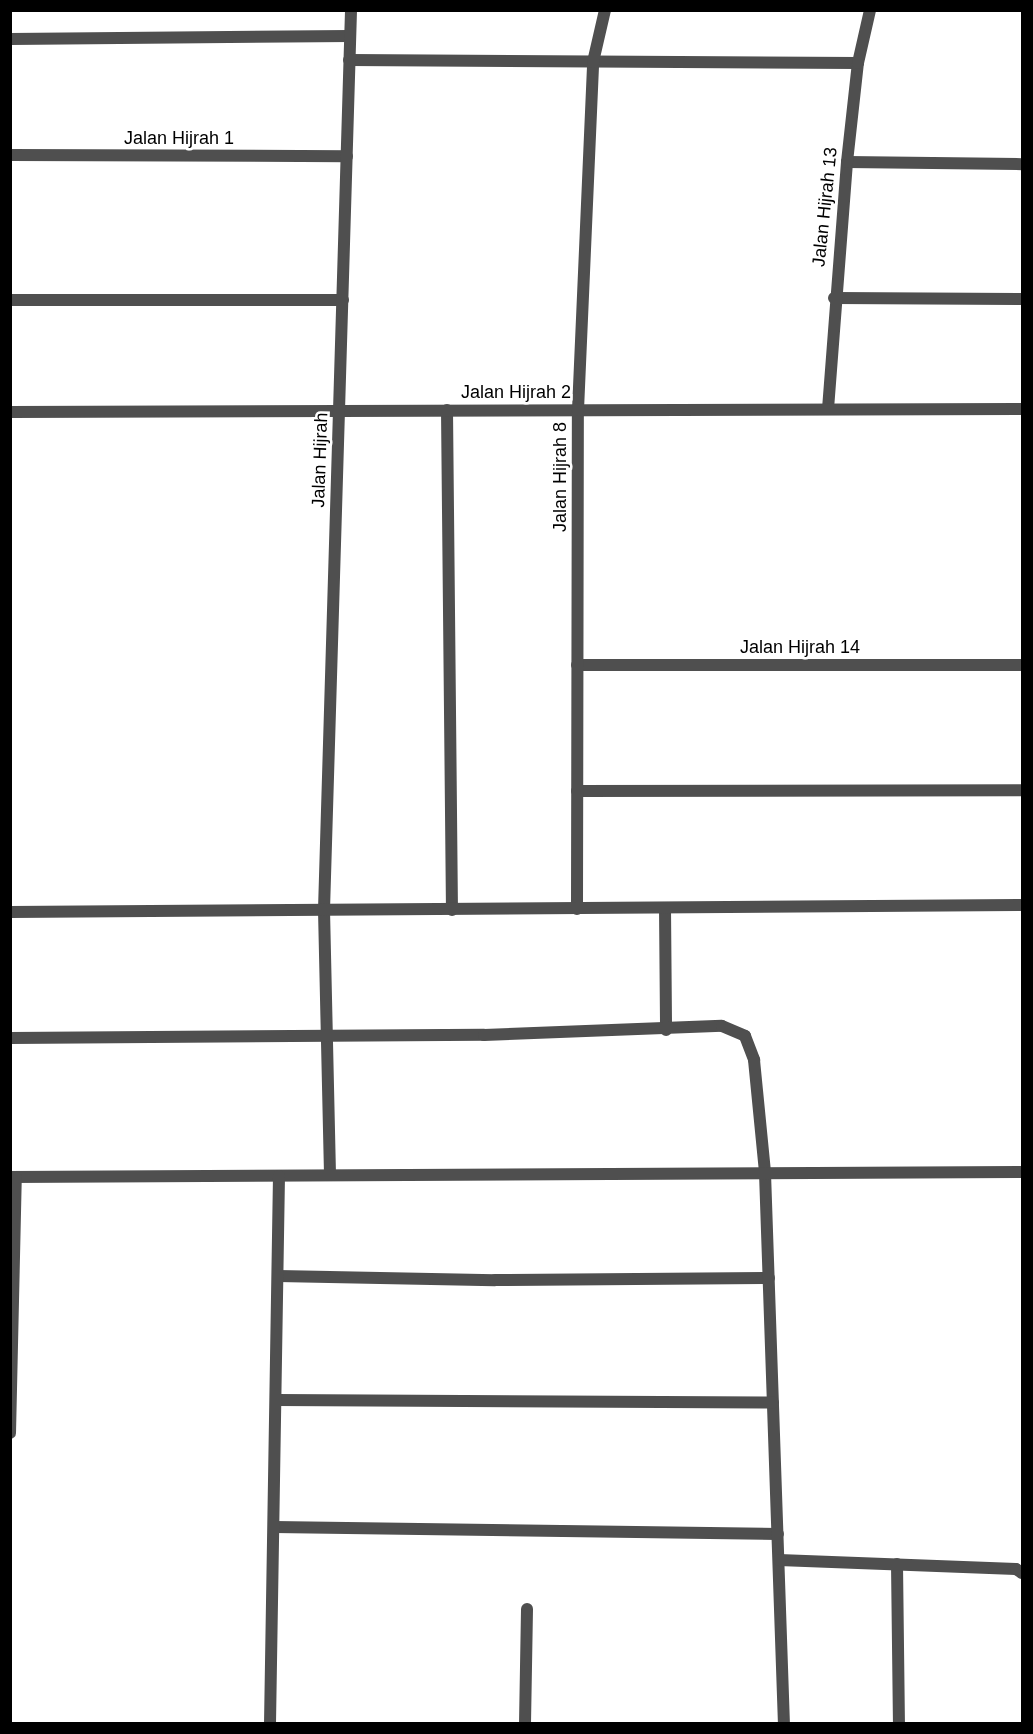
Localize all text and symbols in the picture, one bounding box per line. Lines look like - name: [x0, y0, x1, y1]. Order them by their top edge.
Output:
- street label: Jalan Hijrah 1: [124, 127, 234, 149]
- street label: Jalan Hijrah 13: [808, 146, 842, 268]
- street label: Jalan Hijrah 2: [461, 381, 571, 403]
- street label: Jalan Hijrah: [308, 412, 332, 508]
- street label: Jalan Hijrah 8: [549, 422, 571, 532]
- street label: Jalan Hijrah 14: [740, 636, 860, 658]

